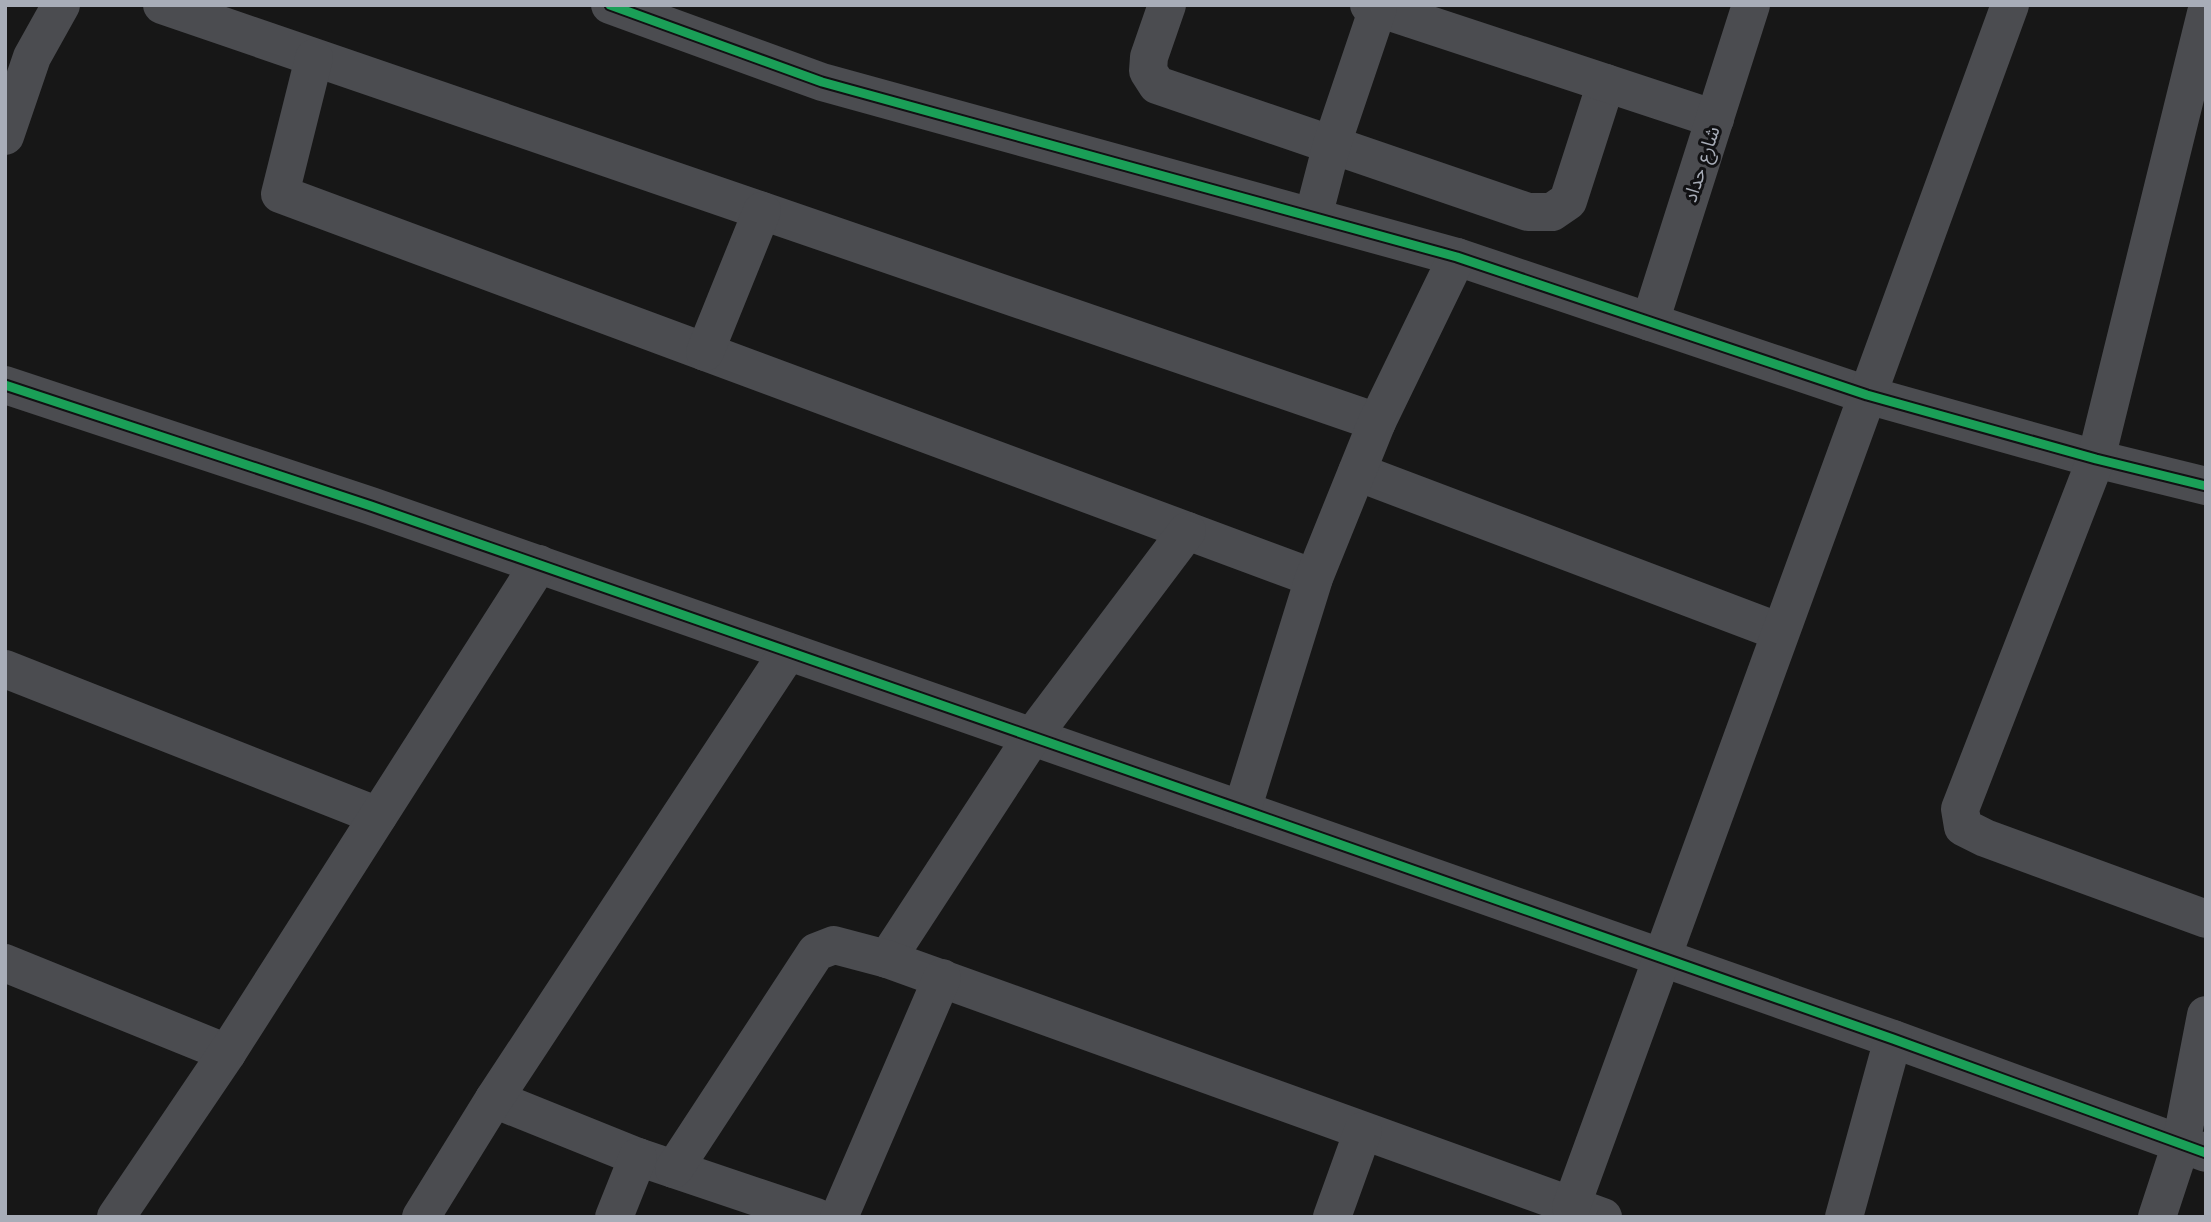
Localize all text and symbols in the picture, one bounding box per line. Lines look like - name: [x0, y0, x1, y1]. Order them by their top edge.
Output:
- street label: شارع حداد: [1678, 123, 1726, 206]

